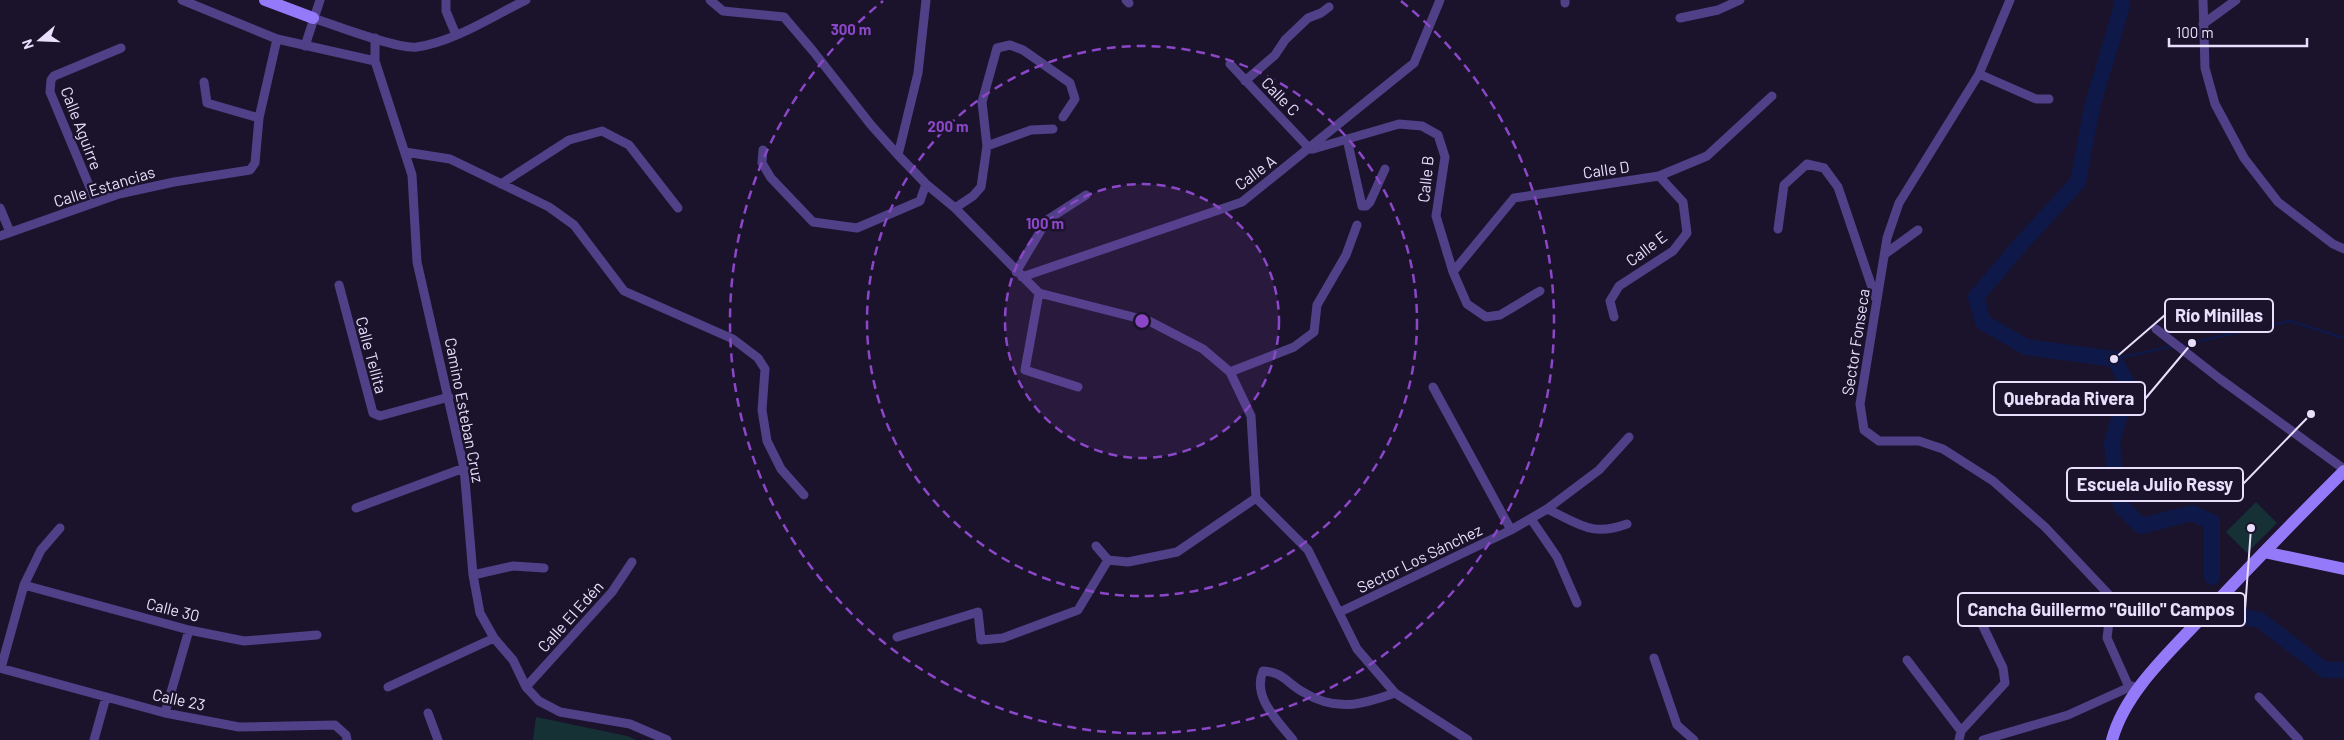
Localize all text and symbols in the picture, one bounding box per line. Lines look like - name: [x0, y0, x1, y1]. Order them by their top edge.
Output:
- north arrow: [15, 15, 65, 65]
- scale bar: [2169, 15, 2306, 47]
- text: 300 m: [831, 20, 871, 38]
- text: 100 m: [2176, 23, 2214, 41]
- text: N: [18, 37, 37, 52]
- street label: Calle C: [1258, 73, 1304, 119]
- street label: Calle Aguirre: [57, 84, 107, 172]
- text: 200 m: [927, 117, 969, 135]
- street label: Calle A: [1231, 150, 1280, 194]
- street label: Calle B: [1413, 155, 1437, 203]
- street label: Calle D: [1582, 156, 1630, 182]
- street label: Calle Estancias: [51, 162, 157, 210]
- text: 100 m: [1026, 214, 1064, 232]
- street label: Calle E: [1622, 226, 1670, 270]
- street label: Sector Fonseca: [1837, 287, 1873, 397]
- callout: Río Minillas: [2165, 299, 2273, 332]
- text: Río Minillas: [2175, 304, 2263, 326]
- centre of rings: [1133, 312, 1151, 330]
- street label: Calle Tellita: [353, 314, 391, 396]
- street label: Camino Esteban Cruz: [442, 336, 488, 484]
- callout: Quebrada Rivera: [1994, 382, 2145, 415]
- text: Quebrada Rivera: [2004, 387, 2134, 409]
- callout: Escuela Julio Ressy: [2067, 468, 2243, 501]
- text: Escuela Julio Ressy: [2077, 473, 2233, 495]
- street label: Sector Los Sánchez: [1353, 519, 1485, 597]
- street label: Calle El Edén: [533, 577, 607, 655]
- street label: Calle 30: [144, 593, 202, 625]
- callout: Cancha Guillermo "Guillo" Campos: [1958, 593, 2245, 626]
- text: Cancha Guillermo "Guillo" Campos: [1967, 598, 2235, 620]
- street label: Calle 23: [151, 684, 207, 714]

